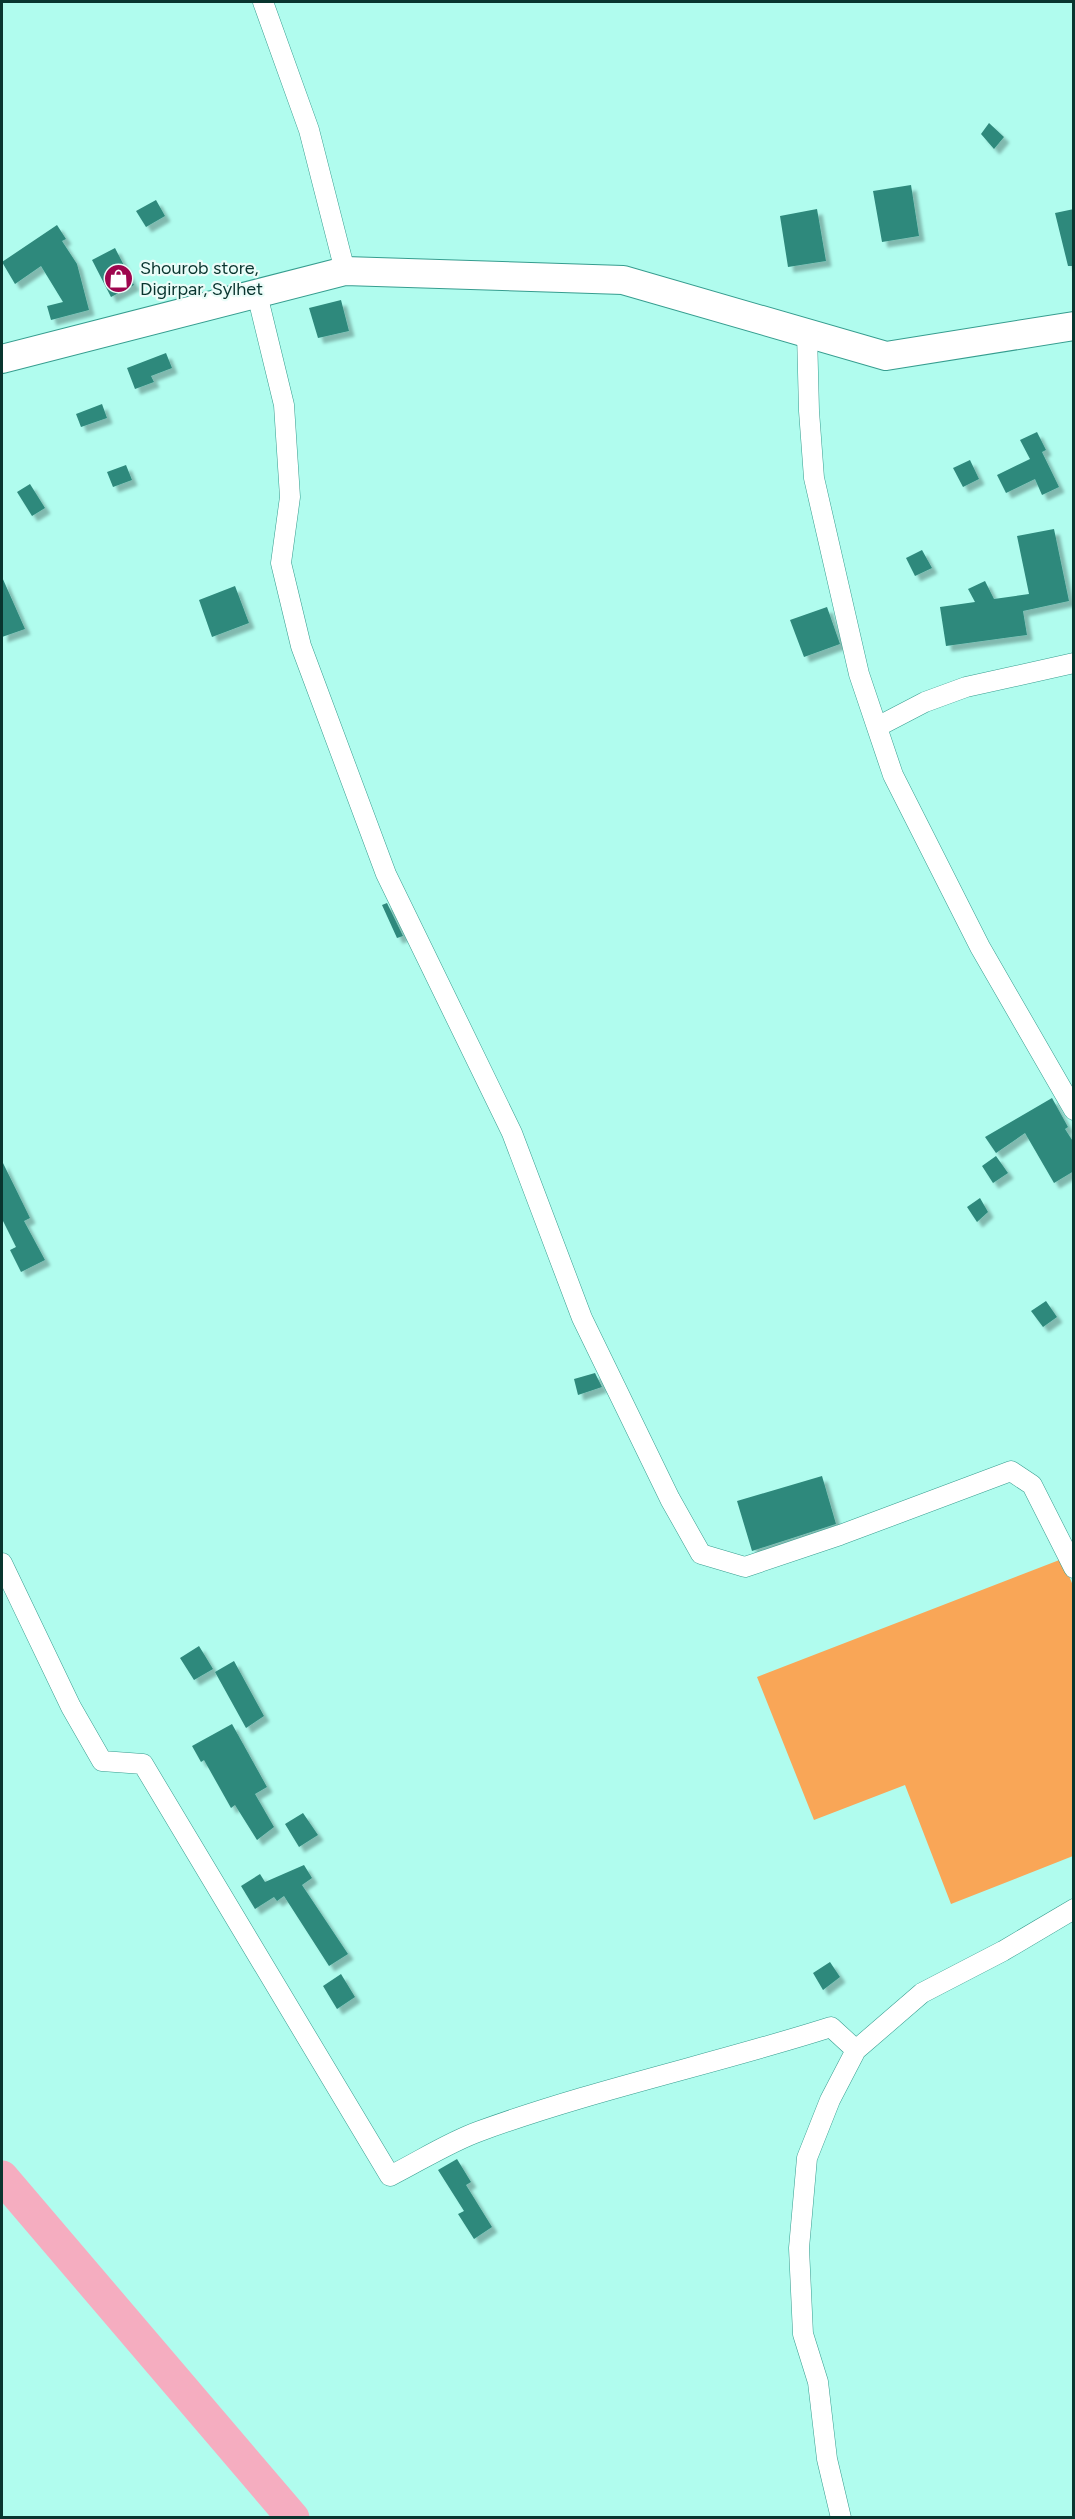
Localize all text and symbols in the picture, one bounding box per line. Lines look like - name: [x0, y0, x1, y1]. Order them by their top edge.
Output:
- place label: Shourob store, Digirpar, Sylhet: [140, 257, 263, 300]
- shop icon: Shourob store, Digirpar, Sylhet: [103, 262, 135, 294]

